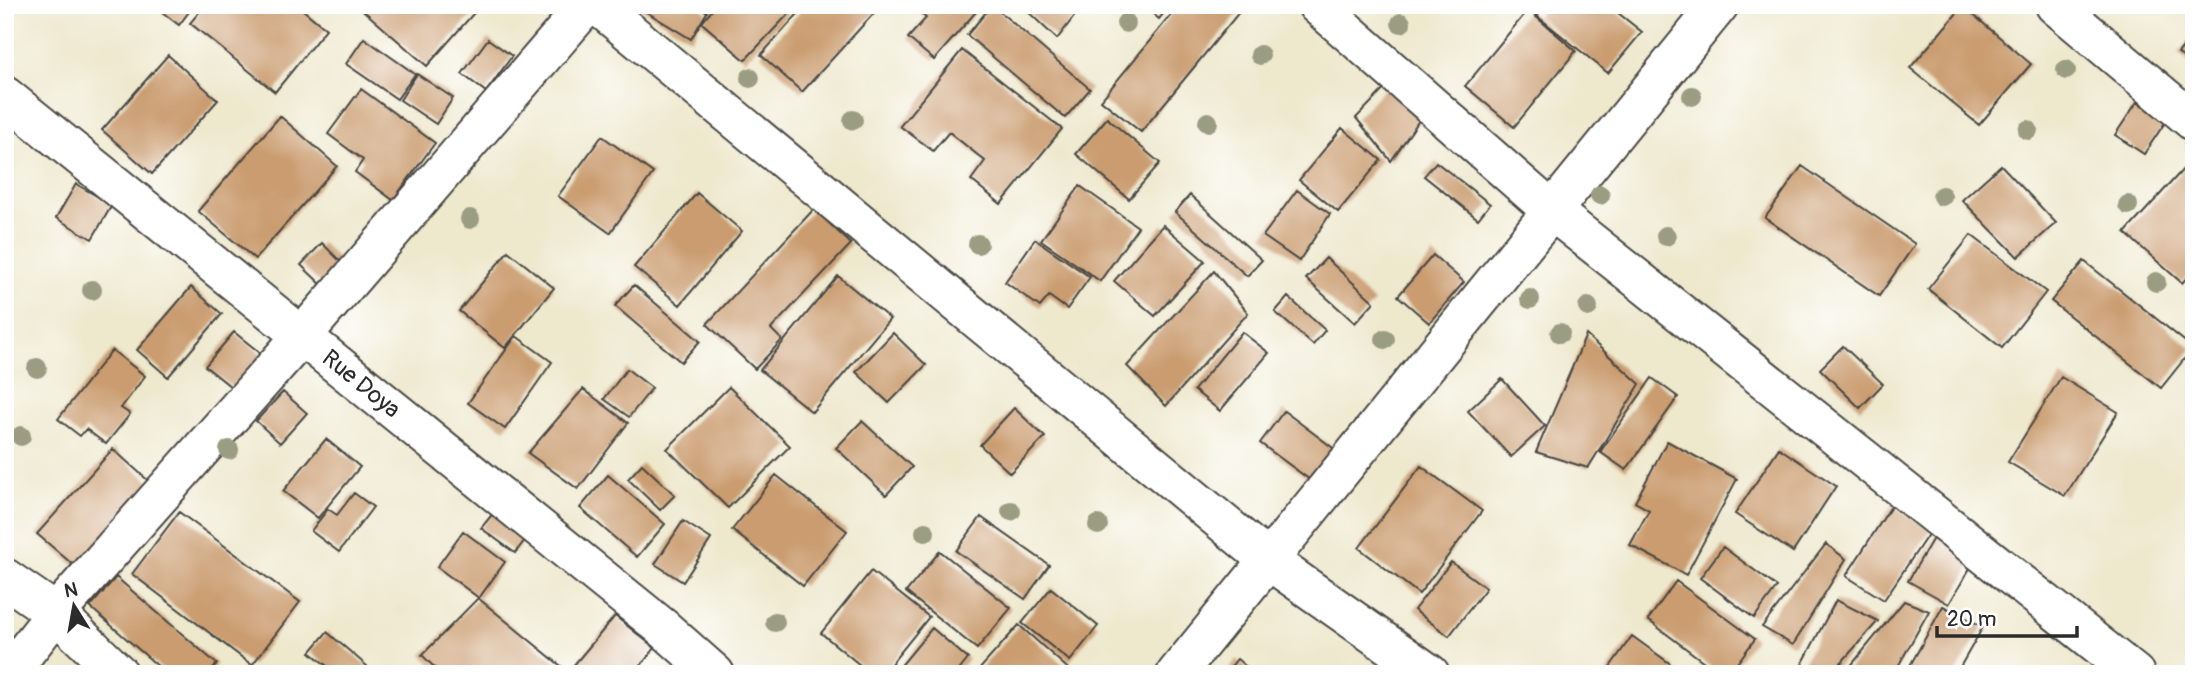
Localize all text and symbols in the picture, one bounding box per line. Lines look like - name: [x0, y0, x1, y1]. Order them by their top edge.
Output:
- street label: Rue Doya: [316, 344, 406, 424]
- north arrow: [38, 570, 108, 640]
- text: N: [62, 577, 80, 603]
- scale bar: [1937, 595, 2076, 639]
- text: 20 m: [1947, 606, 1996, 633]

